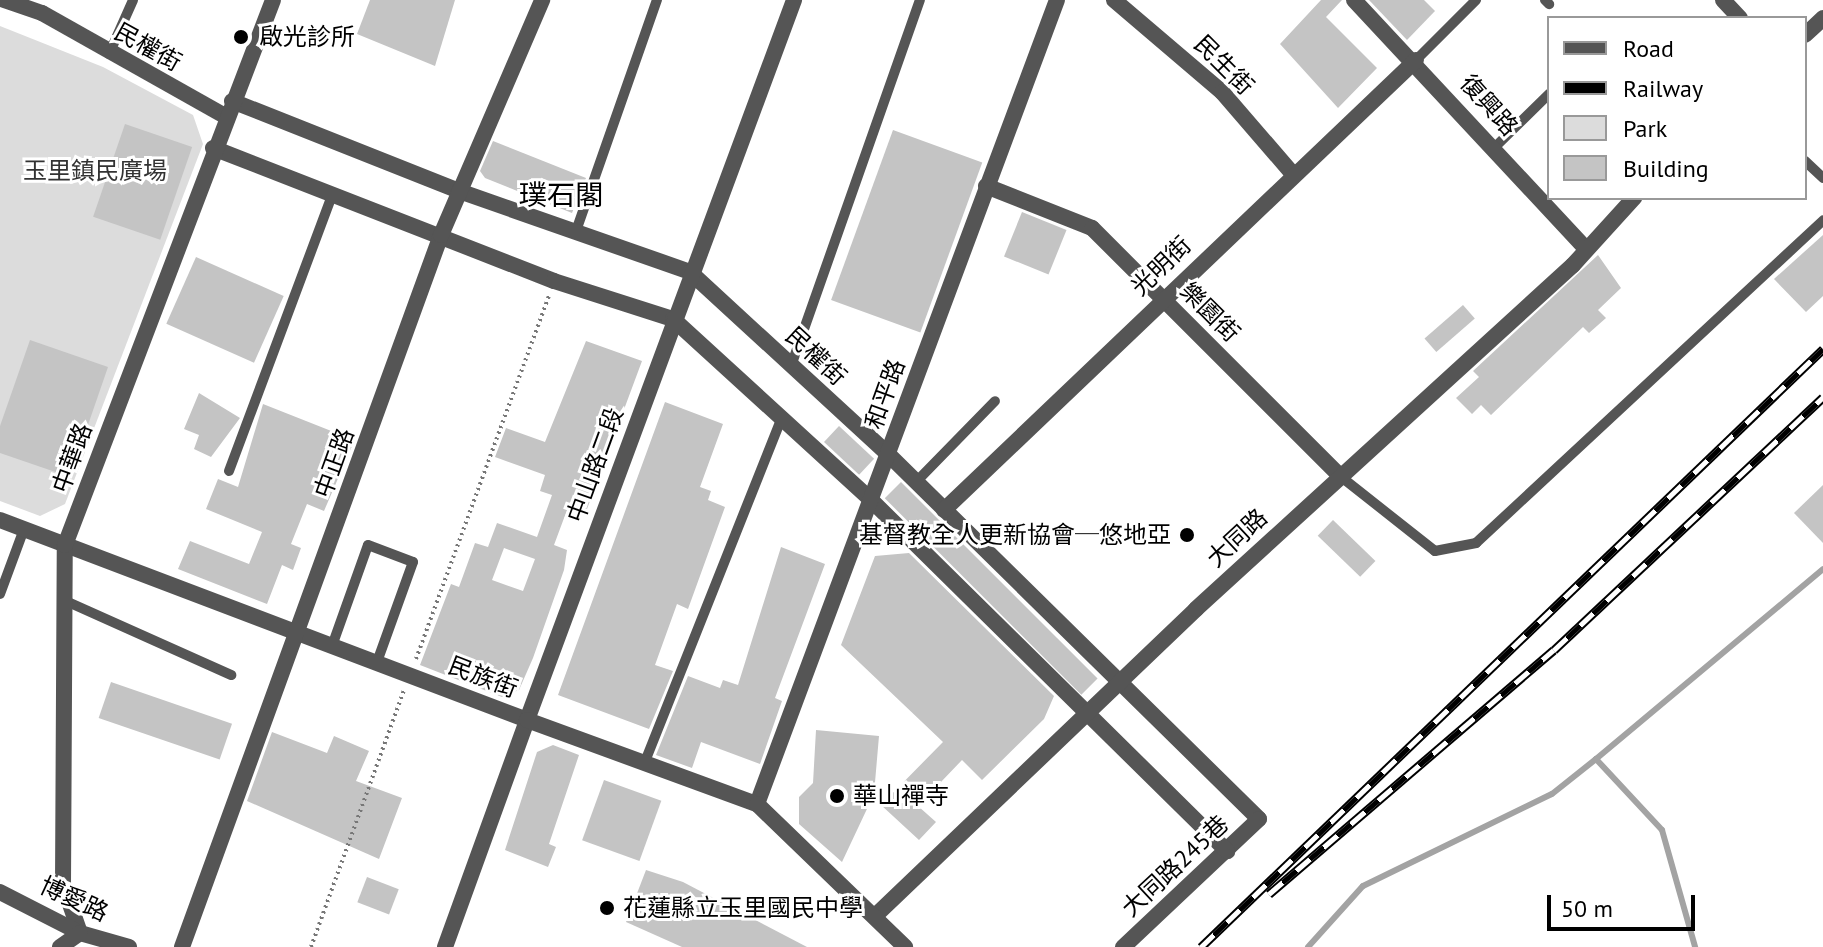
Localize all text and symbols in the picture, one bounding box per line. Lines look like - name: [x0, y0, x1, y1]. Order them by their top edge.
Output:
- legend: [1547, 16, 1807, 200]
- street label: 民權街: [110, 17, 186, 77]
- place label: 啟光診所: [259, 23, 355, 51]
- marker: 啟光診所: [230, 26, 252, 48]
- street label: 民生街: [1188, 29, 1260, 101]
- text: Road: [1623, 33, 1674, 64]
- street label: 復興路: [1454, 69, 1524, 141]
- text: Railway: [1623, 73, 1703, 104]
- text: Park: [1623, 113, 1667, 144]
- text: Building: [1623, 153, 1709, 184]
- park label: 玉里鎮民廣場: [23, 157, 167, 185]
- district label: 璞石閣: [519, 178, 603, 212]
- street label: 光明街: [1125, 231, 1197, 301]
- street label: 樂園街: [1174, 276, 1246, 348]
- street label: 民權街: [780, 321, 852, 391]
- street label: 和平路: [859, 355, 911, 433]
- street label: 中山路二段: [561, 404, 629, 526]
- street label: 中華路: [46, 419, 98, 497]
- street label: 中正路: [308, 424, 360, 502]
- street label: 大同路: [1201, 503, 1273, 573]
- place label: 基督教全人更新協會─悠地亞: [859, 521, 1171, 549]
- marker: 基督教全人更新協會─悠地亞: [1178, 526, 1196, 544]
- street label: 民族街: [444, 651, 522, 703]
- place label: 華山禪寺: [853, 782, 949, 810]
- marker: 華山禪寺: [828, 787, 846, 805]
- street label: 大同路245巷: [1116, 809, 1234, 923]
- street label: 博愛路: [35, 871, 113, 927]
- scale bar: [1551, 879, 1699, 929]
- text: 50 m: [1561, 893, 1613, 924]
- place label: 花蓮縣立玉里國民中學: [623, 894, 863, 922]
- marker: 花蓮縣立玉里國民中學: [598, 899, 616, 917]

